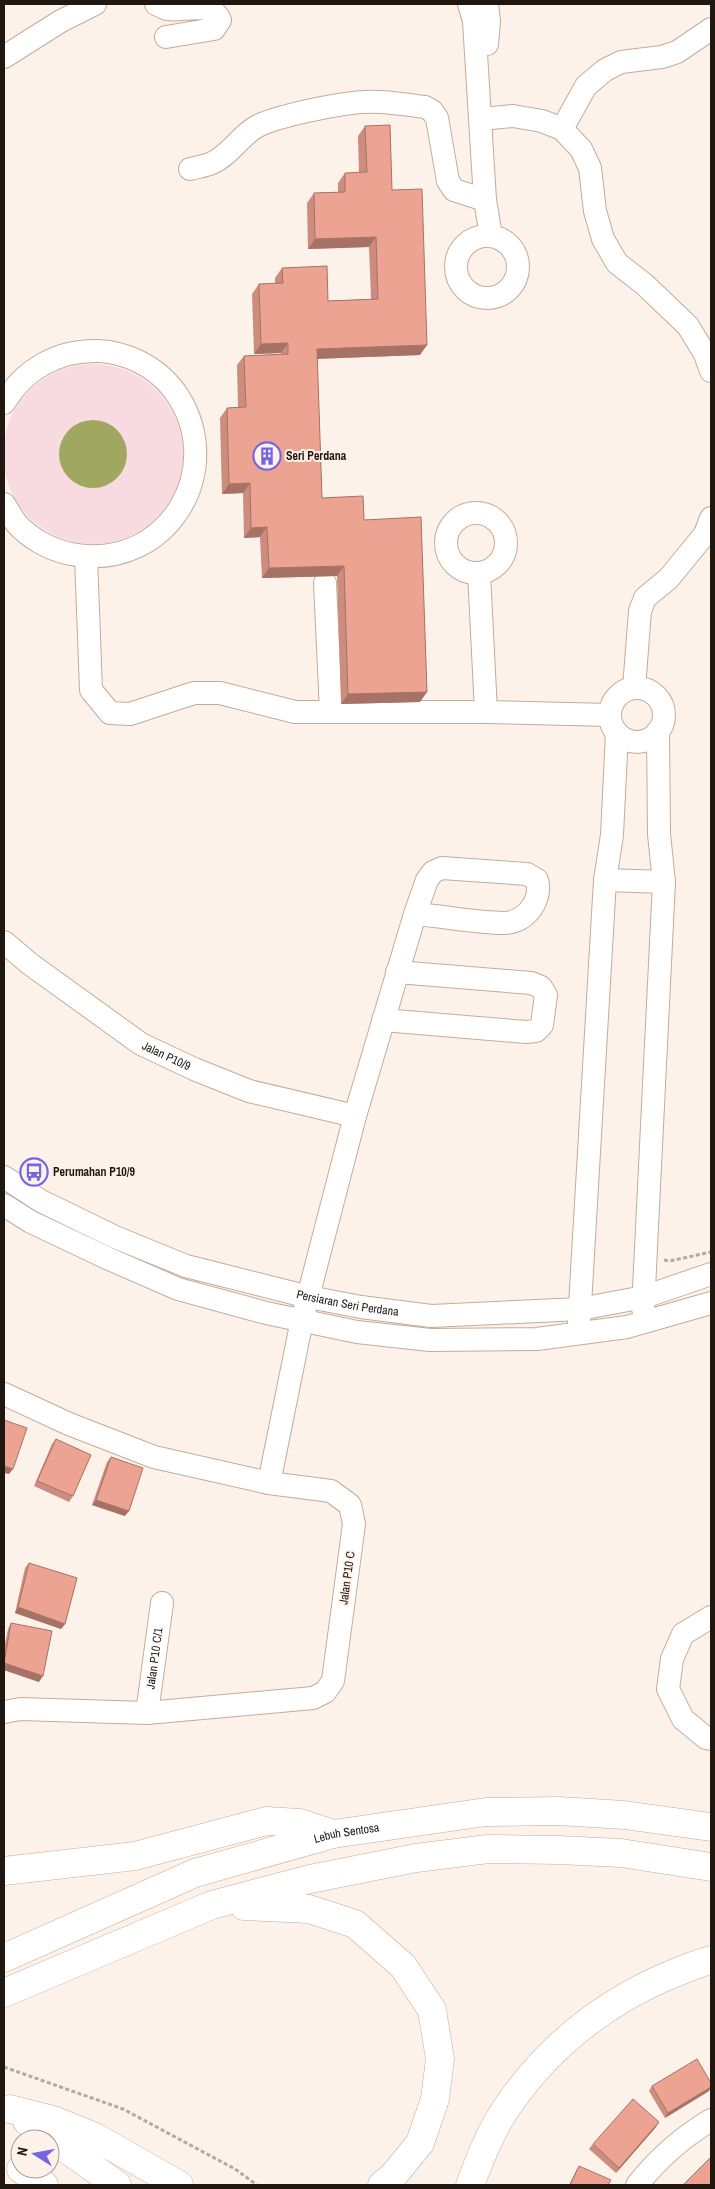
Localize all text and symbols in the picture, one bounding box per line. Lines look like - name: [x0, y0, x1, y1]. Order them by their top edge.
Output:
- building icon: Seri Perdana: [252, 441, 282, 471]
- place label: Seri Perdana: [286, 448, 347, 464]
- street label: Jalan P10/9: [139, 1038, 193, 1074]
- bus stop icon: Perumahan P10/9: [19, 1157, 49, 1187]
- place label: Perumahan P10/9: [53, 1164, 136, 1180]
- street label: Persiaran Seri Perdana: [295, 1286, 400, 1320]
- street label: Jalan P10 C: [335, 1550, 359, 1606]
- street label: Jalan P10 C/1: [142, 1626, 167, 1690]
- street label: Lebuh Sentosa: [312, 1819, 381, 1847]
- north arrow: [10, 2129, 60, 2179]
- text: N: [13, 2146, 32, 2157]

